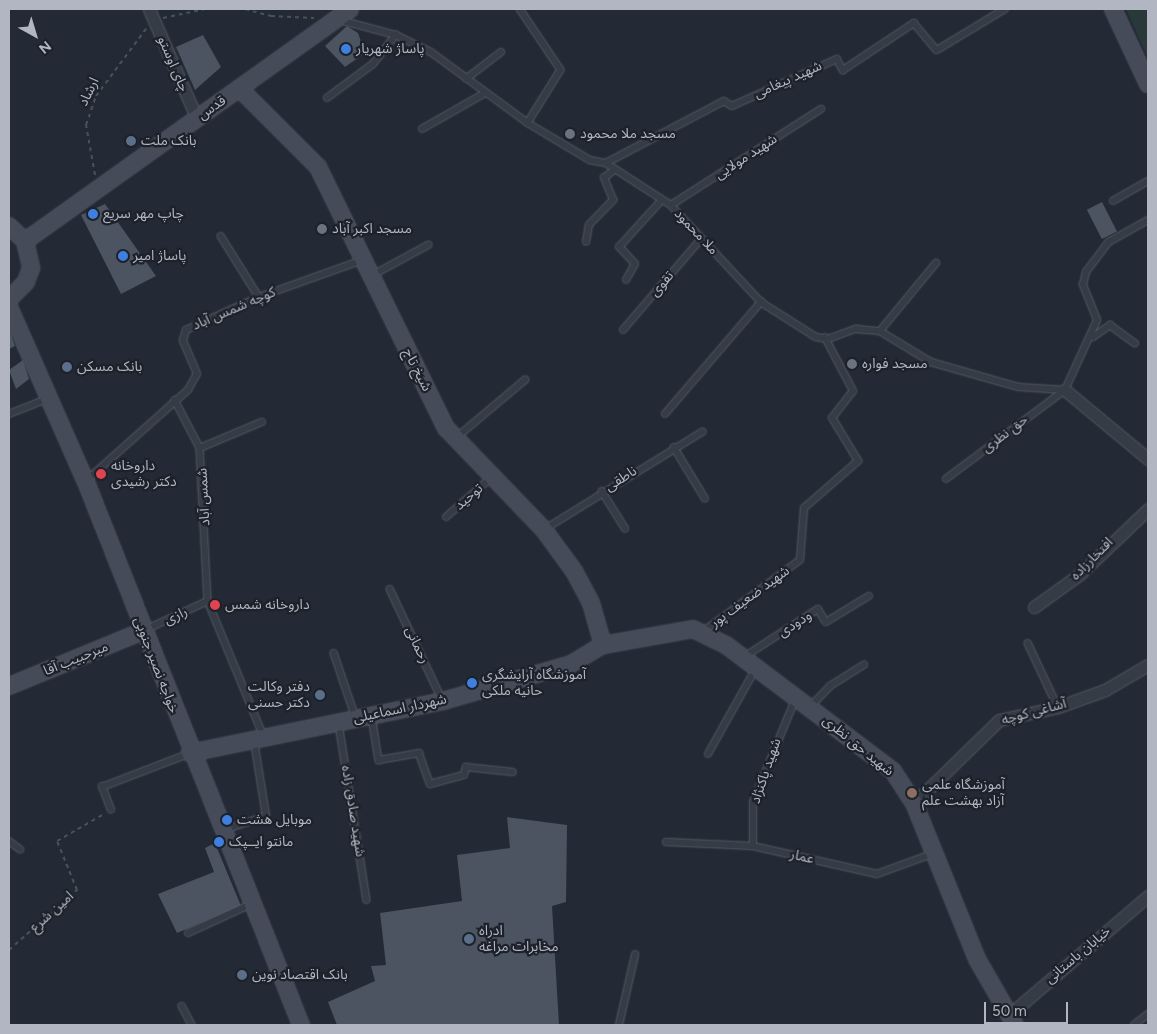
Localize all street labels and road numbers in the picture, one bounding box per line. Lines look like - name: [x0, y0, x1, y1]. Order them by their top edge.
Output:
- street label: چای اوستو: [154, 34, 192, 94]
- street label: شهید پیغامی: [751, 58, 825, 102]
- street label: ارشاد: [75, 75, 103, 109]
- street label: قدس: [195, 92, 229, 124]
- street label: شهید مولایی: [712, 131, 780, 183]
- street label: ملا محمود: [670, 205, 722, 259]
- street label: تقوی: [646, 268, 678, 300]
- street label: کوچه شمس آباد: [190, 284, 278, 334]
- street label: شیخ تاج: [399, 346, 435, 394]
- street label: حق نظری: [979, 411, 1031, 457]
- street label: ناطقی: [602, 463, 640, 495]
- street label: شمس آباد: [194, 468, 214, 526]
- street label: توحید: [452, 480, 486, 514]
- street label: افتخارزاده: [1067, 534, 1117, 584]
- street label: شهید ضعیف پور: [707, 563, 793, 631]
- street label: رازی: [162, 603, 190, 629]
- street label: ودودی: [775, 607, 815, 641]
- street label: خواجه نصیر جنوبی: [130, 615, 182, 715]
- street label: رحمانی: [401, 624, 433, 666]
- street label: میرحبیب آقا: [41, 638, 111, 680]
- street label: شهردار اسماعیلی: [352, 691, 448, 727]
- street label: آشاغی کوچه: [1000, 695, 1068, 729]
- street label: شهید حق نظری: [819, 712, 897, 780]
- street label: شهید پاکنژاد: [747, 736, 785, 806]
- street label: شهید صادق زاده: [337, 764, 369, 858]
- street label: عمار: [788, 846, 816, 868]
- street label: امین شرع: [27, 888, 77, 936]
- street label: خیابان باستانی: [1042, 923, 1114, 987]

